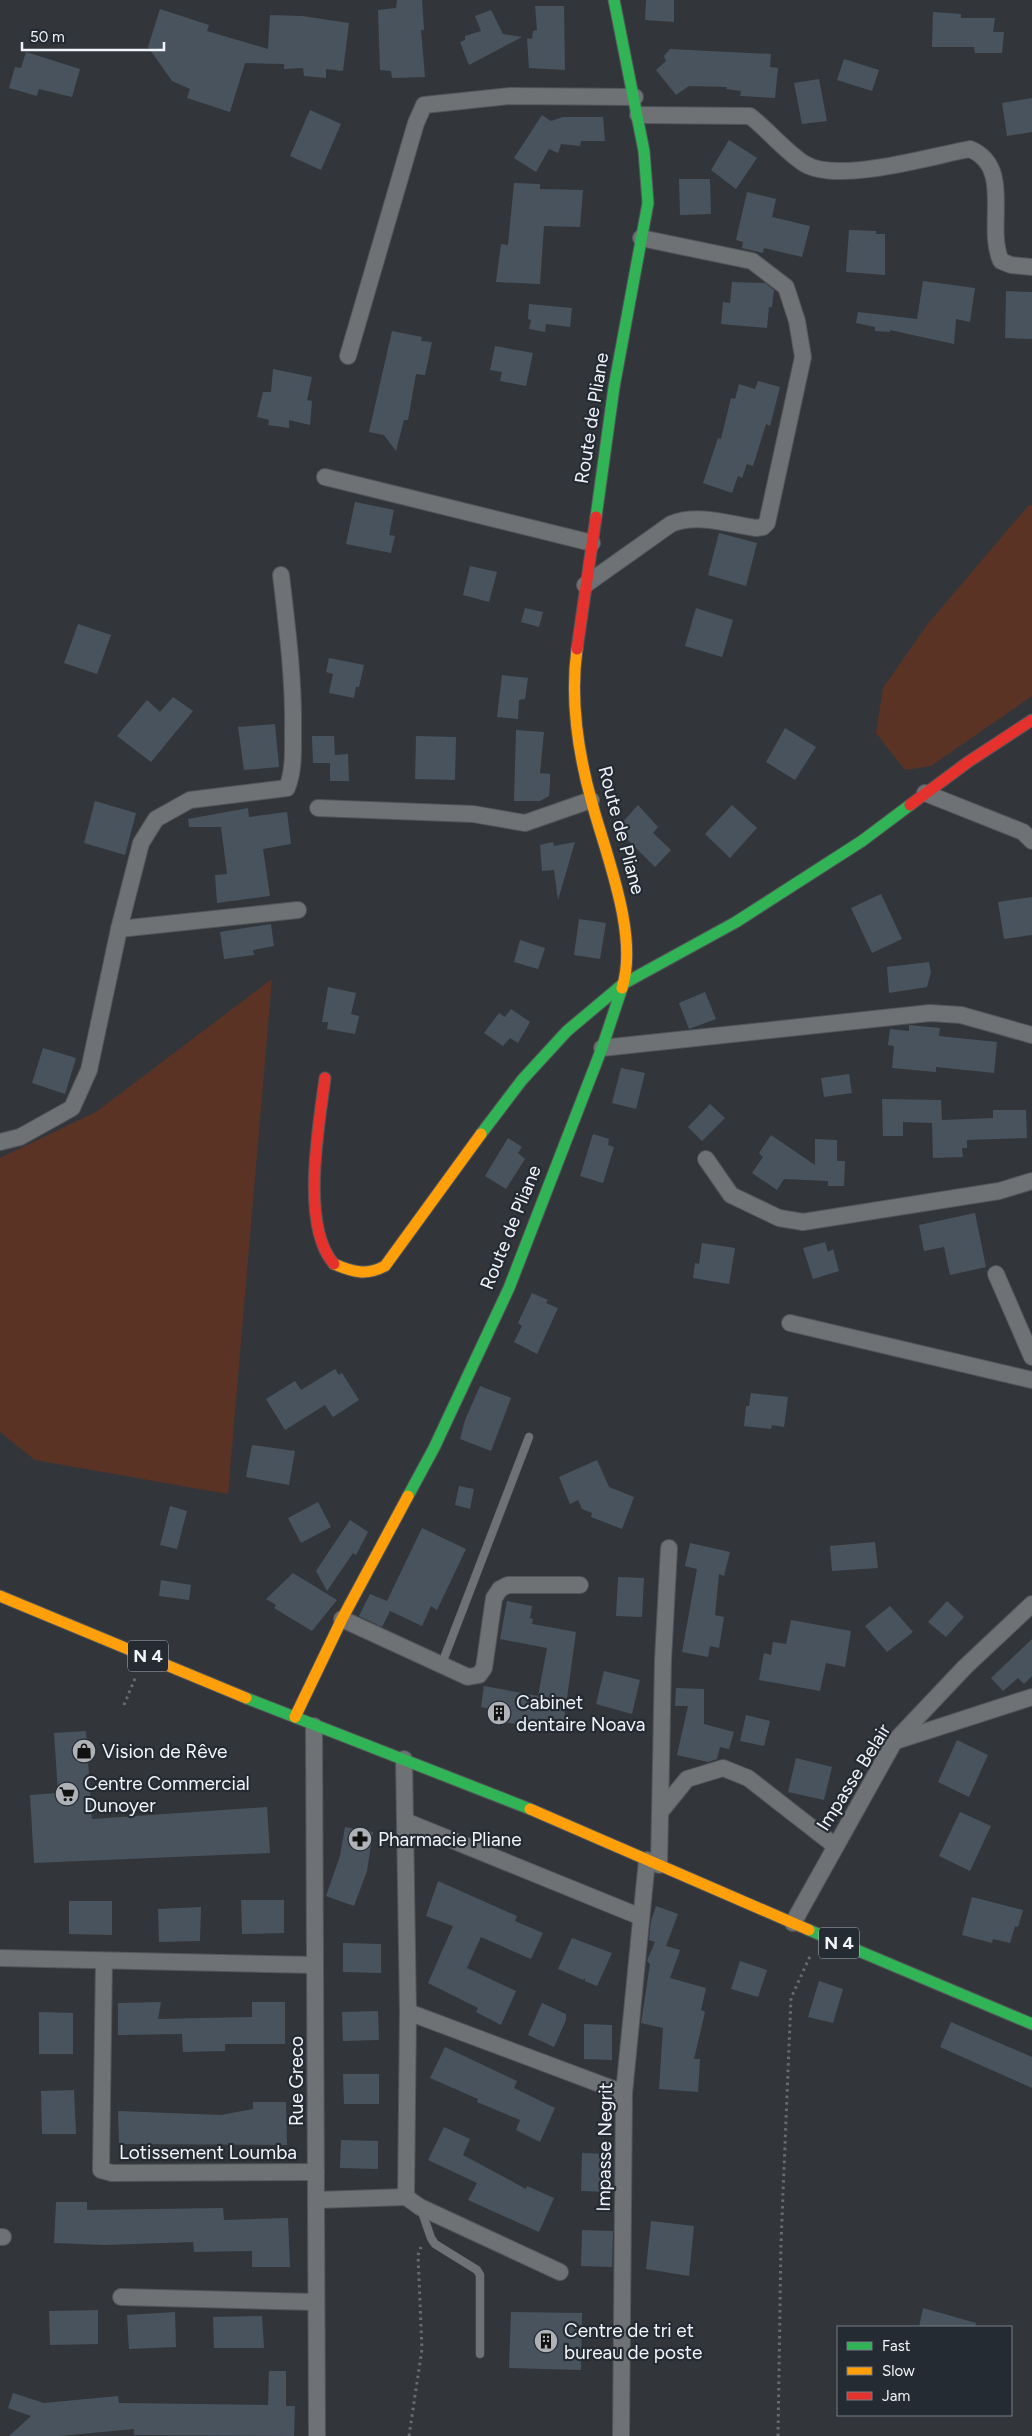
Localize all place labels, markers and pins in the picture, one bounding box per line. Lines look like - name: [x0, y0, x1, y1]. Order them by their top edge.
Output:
- place label: Cabinet dentaire Noava: [516, 1691, 645, 1736]
- building icon: Cabinet dentaire Noava: [486, 1700, 512, 1726]
- shop icon: Vision de Rêve: [71, 1738, 97, 1764]
- place label: Vision de Rêve: [102, 1740, 227, 1763]
- place label: Centre Commercial Dunoyer: [84, 1772, 250, 1817]
- supermarket icon: Centre Commercial Dunoyer: [54, 1781, 80, 1807]
- pharmacy icon: Pharmacie Pliane: [347, 1826, 373, 1852]
- place label: Pharmacie Pliane: [378, 1828, 522, 1851]
- place label: Centre de tri et bureau de poste: [564, 2319, 702, 2364]
- building icon: Centre de tri et bureau de poste: [533, 2328, 559, 2354]

